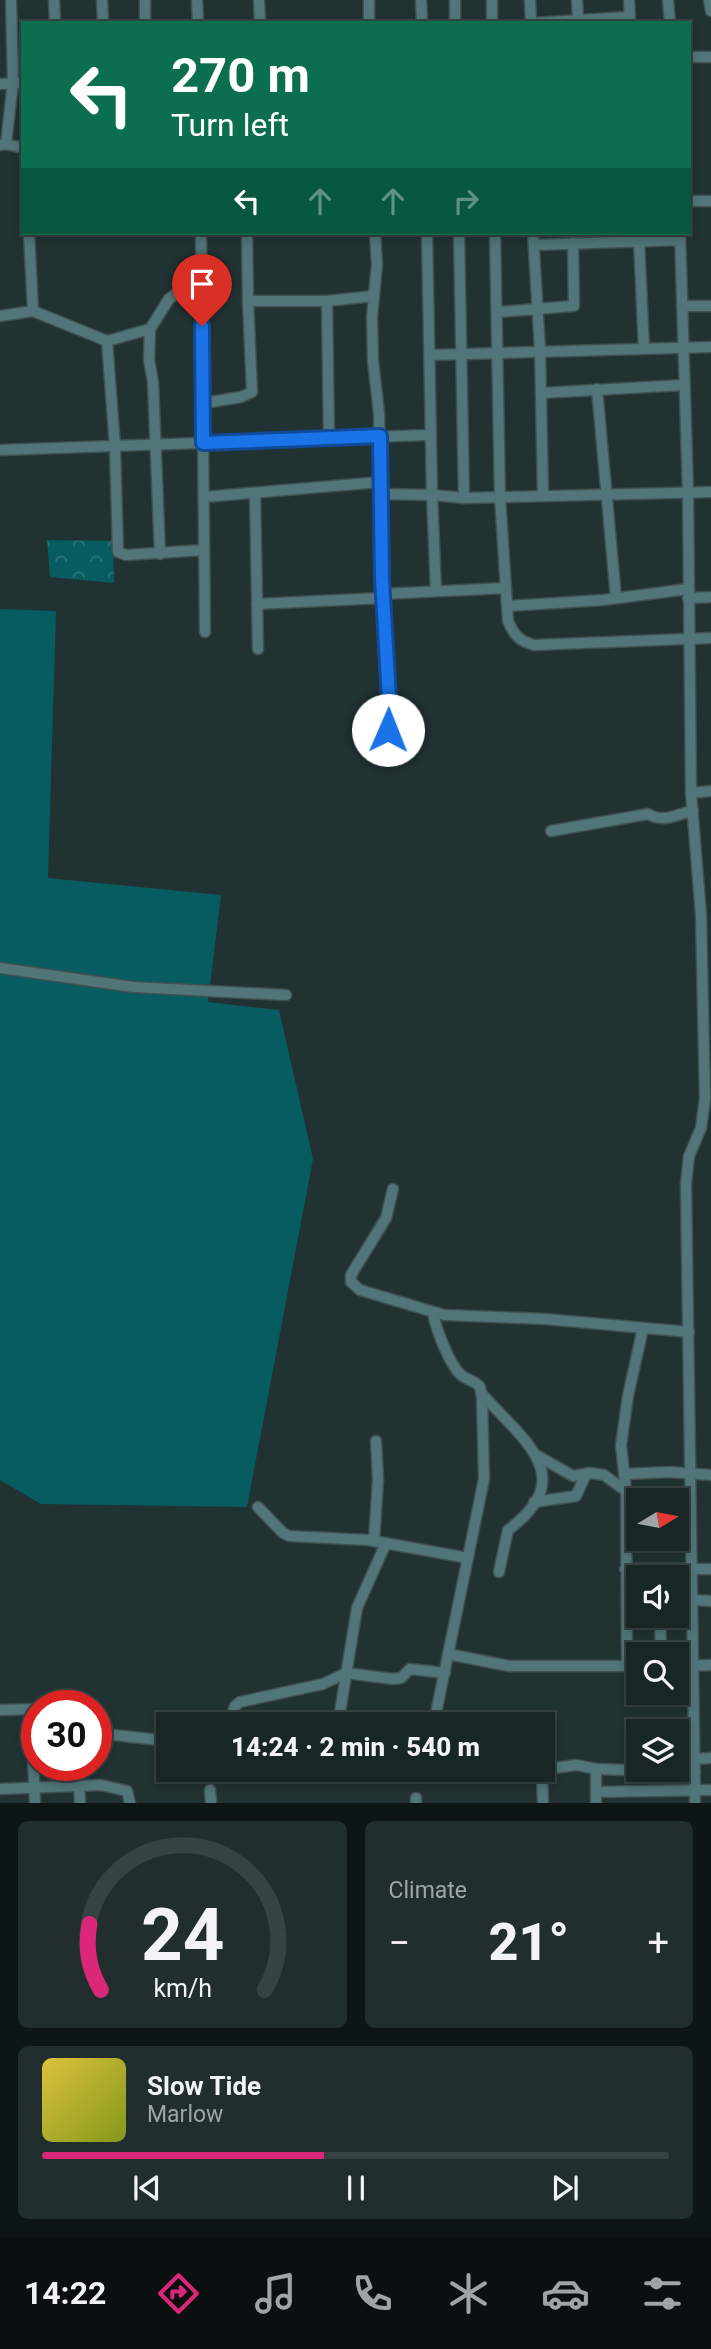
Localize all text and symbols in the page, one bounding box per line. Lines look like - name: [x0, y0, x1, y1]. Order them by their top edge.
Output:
- text: 270 m: [171, 47, 310, 104]
- icon: left: [56, 49, 147, 140]
- text: Turn left: [171, 106, 289, 144]
- icon: left: [228, 182, 266, 220]
- icon: ahead: [301, 182, 339, 220]
- icon: ahead: [374, 182, 412, 220]
- icon: right: [447, 182, 485, 220]
- pin: [172, 254, 232, 326]
- icon: arrive: [183, 265, 221, 303]
- position arrow: [351, 693, 425, 767]
- north arrow: [626, 1488, 690, 1550]
- map controls: [626, 1488, 689, 1782]
- button: sound: [626, 1565, 689, 1628]
- button: search: [626, 1642, 689, 1705]
- speed limit sign: 30: [21, 1690, 112, 1781]
- button: layers: [626, 1719, 689, 1782]
- text: 14:24 · 2 min · 540 m: [231, 1732, 480, 1762]
- text: Climate: [389, 1877, 467, 1904]
- text: 24: [140, 1893, 224, 1979]
- text: 21°: [489, 1912, 569, 1973]
- text: −: [389, 1921, 410, 1965]
- text: +: [647, 1921, 669, 1965]
- text: km/h: [153, 1974, 212, 2003]
- text: Slow Tide: [147, 2071, 261, 2101]
- text: Marlow: [147, 2101, 223, 2128]
- icon: previous: [128, 2169, 166, 2207]
- icon: pause: [337, 2169, 375, 2207]
- icon: next: [546, 2169, 584, 2207]
- icon: directions: [154, 2269, 203, 2318]
- icon: music: [251, 2269, 300, 2318]
- icon: phone: [348, 2269, 397, 2318]
- icon: climate: [444, 2269, 493, 2318]
- icon: car: [541, 2269, 590, 2318]
- icon: filters: [638, 2269, 687, 2318]
- text: 14:22: [24, 2274, 106, 2312]

